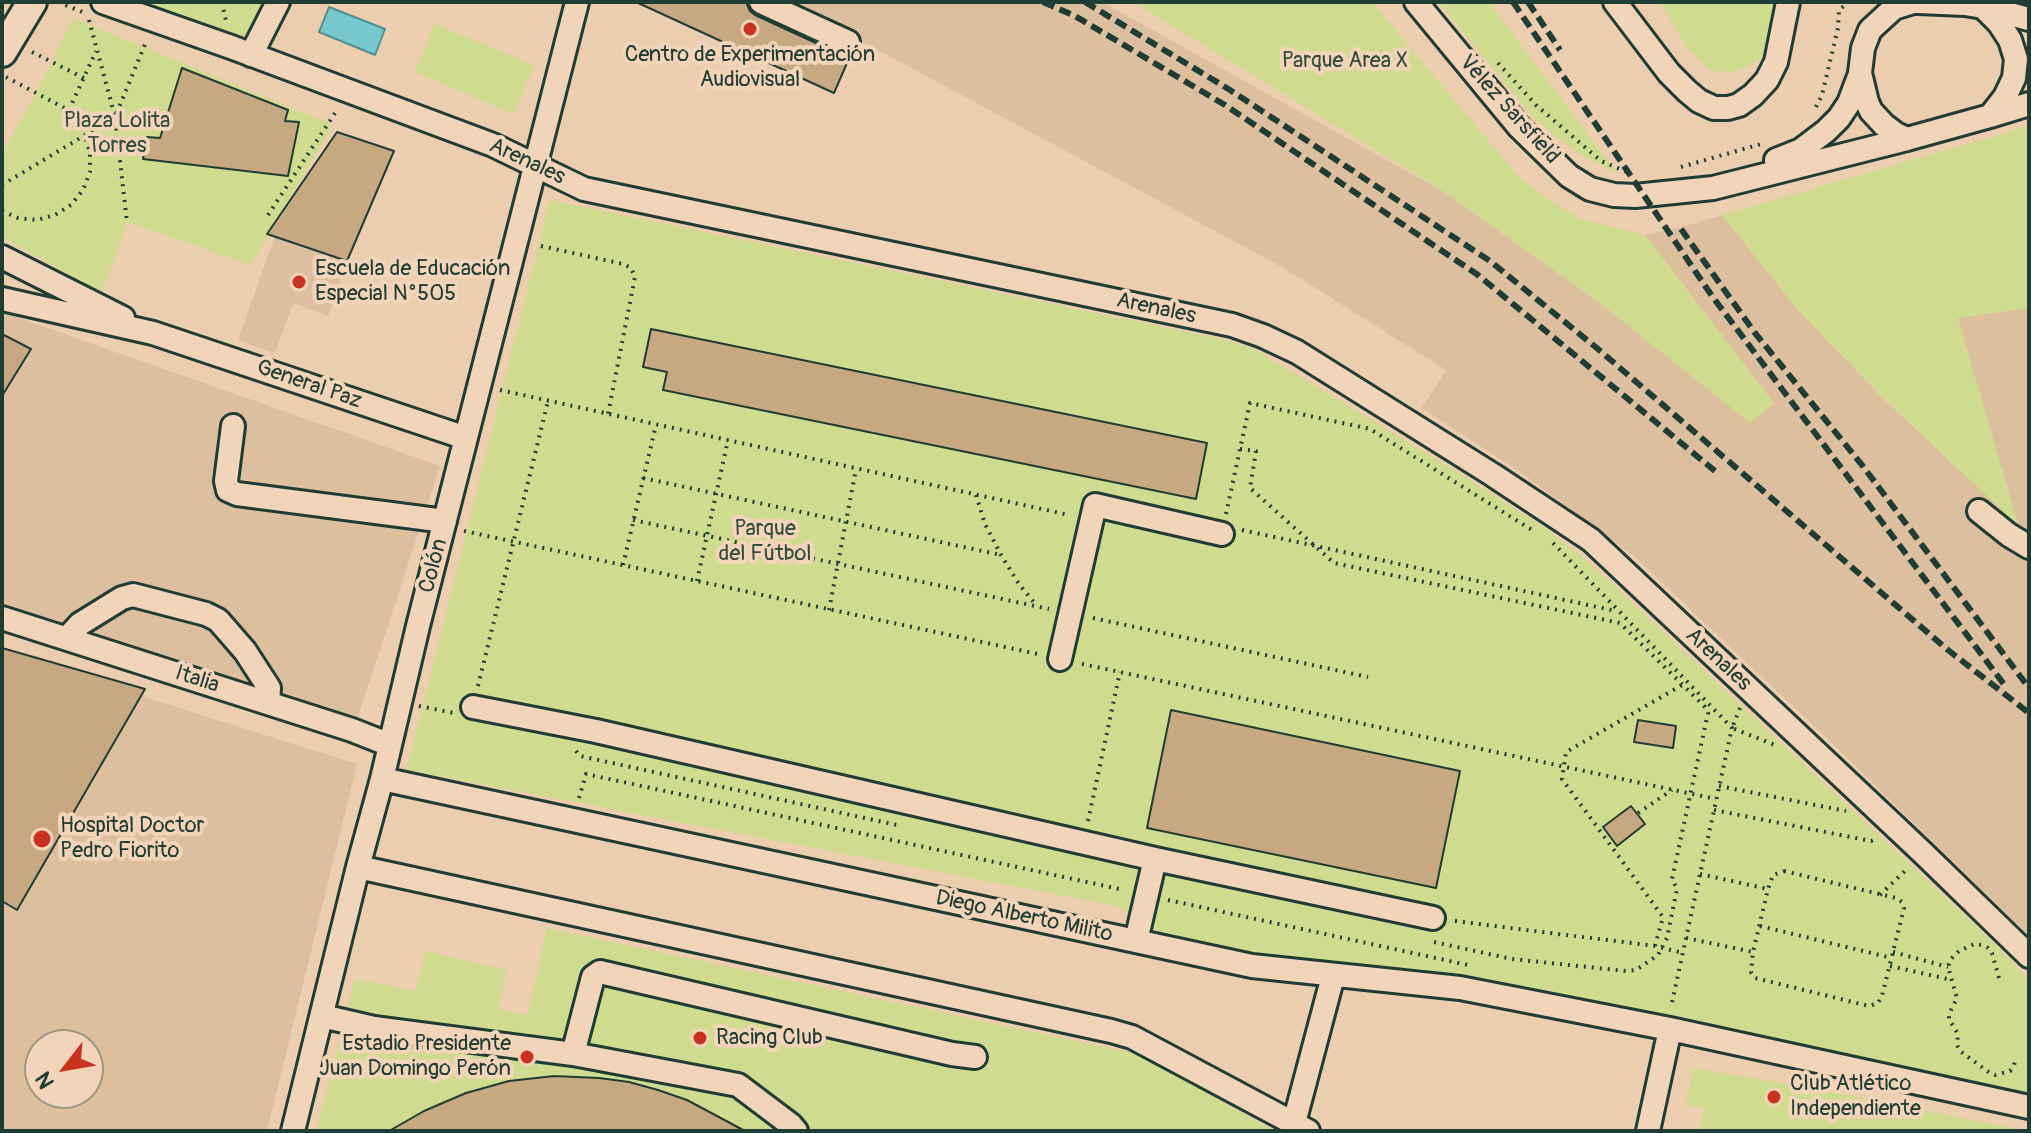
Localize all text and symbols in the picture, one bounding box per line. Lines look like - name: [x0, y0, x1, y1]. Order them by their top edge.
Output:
- marker: Centro de Experimentación Audiovisual: [741, 20, 759, 38]
- place label: Centro de Experimentación Audiovisual: [625, 42, 875, 94]
- park label: Parque Area X: [1282, 48, 1408, 74]
- street label: Vélez Sarsfield: [1453, 50, 1565, 170]
- park label: Plaza Lolita Torres: [64, 108, 170, 160]
- street label: Arenales: [485, 133, 569, 191]
- place label: Escuela de Educación Especial N°505: [315, 256, 510, 308]
- marker: Escuela de Educación Especial N°505: [290, 273, 308, 291]
- street label: Arenales: [1114, 288, 1198, 330]
- street label: General Paz: [253, 355, 365, 415]
- park label: Parque del Fútbol: [718, 516, 812, 568]
- street label: Colón: [414, 536, 454, 596]
- street label: Arenales: [1679, 623, 1757, 697]
- street label: Italia: [172, 661, 222, 699]
- place label: Hospital Doctor Pedro Fiorito: [60, 813, 204, 864]
- marker: Hospital Doctor Pedro Fiorito: [31, 828, 53, 850]
- street label: Diego Alberto Milito: [933, 885, 1115, 949]
- place label: Racing Club: [716, 1025, 823, 1051]
- north arrow: [24, 1029, 104, 1109]
- marker: Racing Club: [691, 1029, 709, 1047]
- place label: Estadio Presidente Juan Domingo Perón: [319, 1031, 511, 1082]
- marker: Estadio Presidente Juan Domingo Perón: [518, 1048, 536, 1066]
- text: N: [29, 1067, 61, 1094]
- place label: Club Atlético Independiente: [1790, 1071, 1921, 1122]
- marker: Club Atlético Independiente: [1765, 1088, 1783, 1106]

